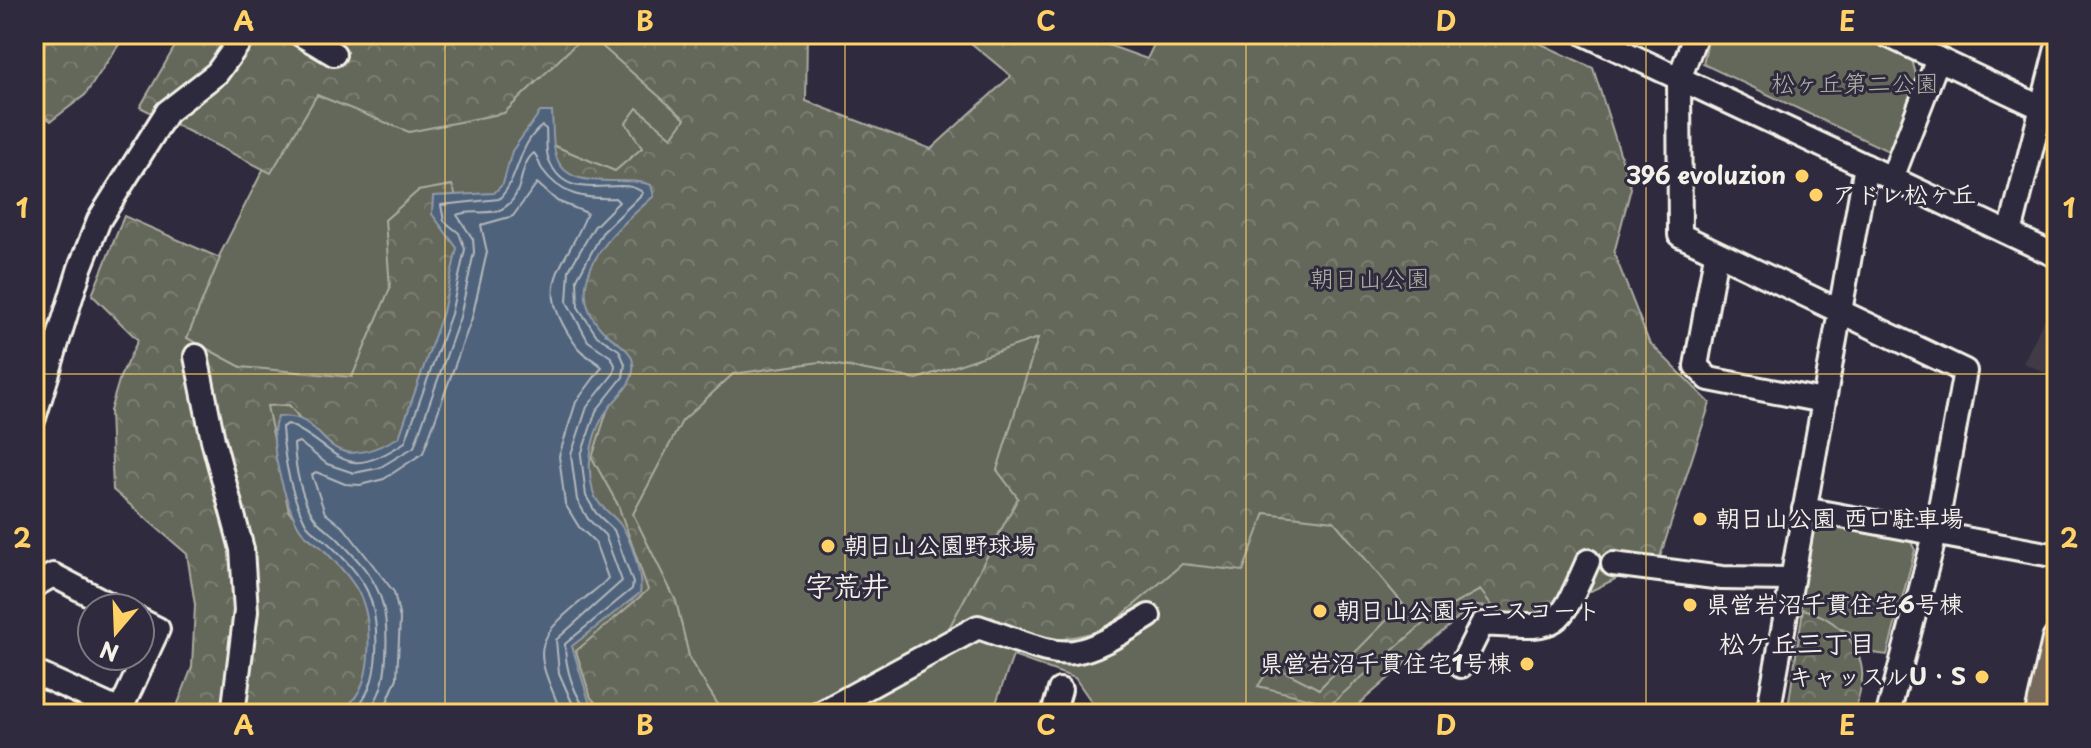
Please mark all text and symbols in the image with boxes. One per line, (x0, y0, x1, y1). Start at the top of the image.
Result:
text: A (234, 1, 254, 40)
text: B (636, 1, 654, 40)
text: C (1036, 1, 1056, 40)
text: D (1436, 1, 1456, 40)
text: E (1839, 1, 1855, 40)
park label: 松ヶ丘第二公園 (1771, 64, 1939, 100)
place label: 396 evoluzion (1626, 156, 1786, 192)
marker: 396 evoluzion (1793, 167, 1811, 185)
place label: アドレ松ヶ丘 (1832, 175, 1976, 211)
marker: アドレ松ヶ丘 (1807, 186, 1825, 204)
text: 1 (16, 188, 28, 227)
text: 1 (2063, 188, 2075, 227)
park label: 朝日山公園 (1310, 259, 1430, 295)
place label: 朝日山公園 西口駐車場 (1716, 499, 1964, 535)
marker: 朝日山公園 西口駐車場 (1691, 510, 1709, 528)
text: 2 (13, 518, 31, 557)
text: 2 (2060, 518, 2078, 557)
place label: 朝日山公園野球場 (844, 526, 1036, 562)
marker: 朝日山公園野球場 (819, 537, 837, 555)
district label: 字荒井 (805, 563, 889, 606)
place label: 県営岩沼千貫住宅6号棟 (1706, 585, 1964, 621)
place label: 朝日山公園テニスコート (1336, 591, 1600, 627)
north arrow (76, 592, 156, 672)
marker: 県営岩沼千貫住宅6号棟 (1681, 596, 1699, 614)
marker: 朝日山公園テニスコート (1311, 602, 1329, 620)
district label: 松ケ丘三丁目 (1719, 623, 1875, 662)
text: N (95, 634, 123, 671)
place label: 県営岩沼千貫住宅1号棟 (1260, 644, 1512, 680)
marker: 県営岩沼千貫住宅1号棟 (1518, 655, 1536, 673)
place label: キャッスルU・S (1789, 657, 1966, 693)
marker: キャッスルU・S (1973, 668, 1991, 686)
text: A (234, 705, 254, 744)
text: B (636, 705, 654, 744)
text: C (1036, 705, 1056, 744)
text: D (1436, 705, 1456, 744)
text: E (1839, 705, 1855, 744)

